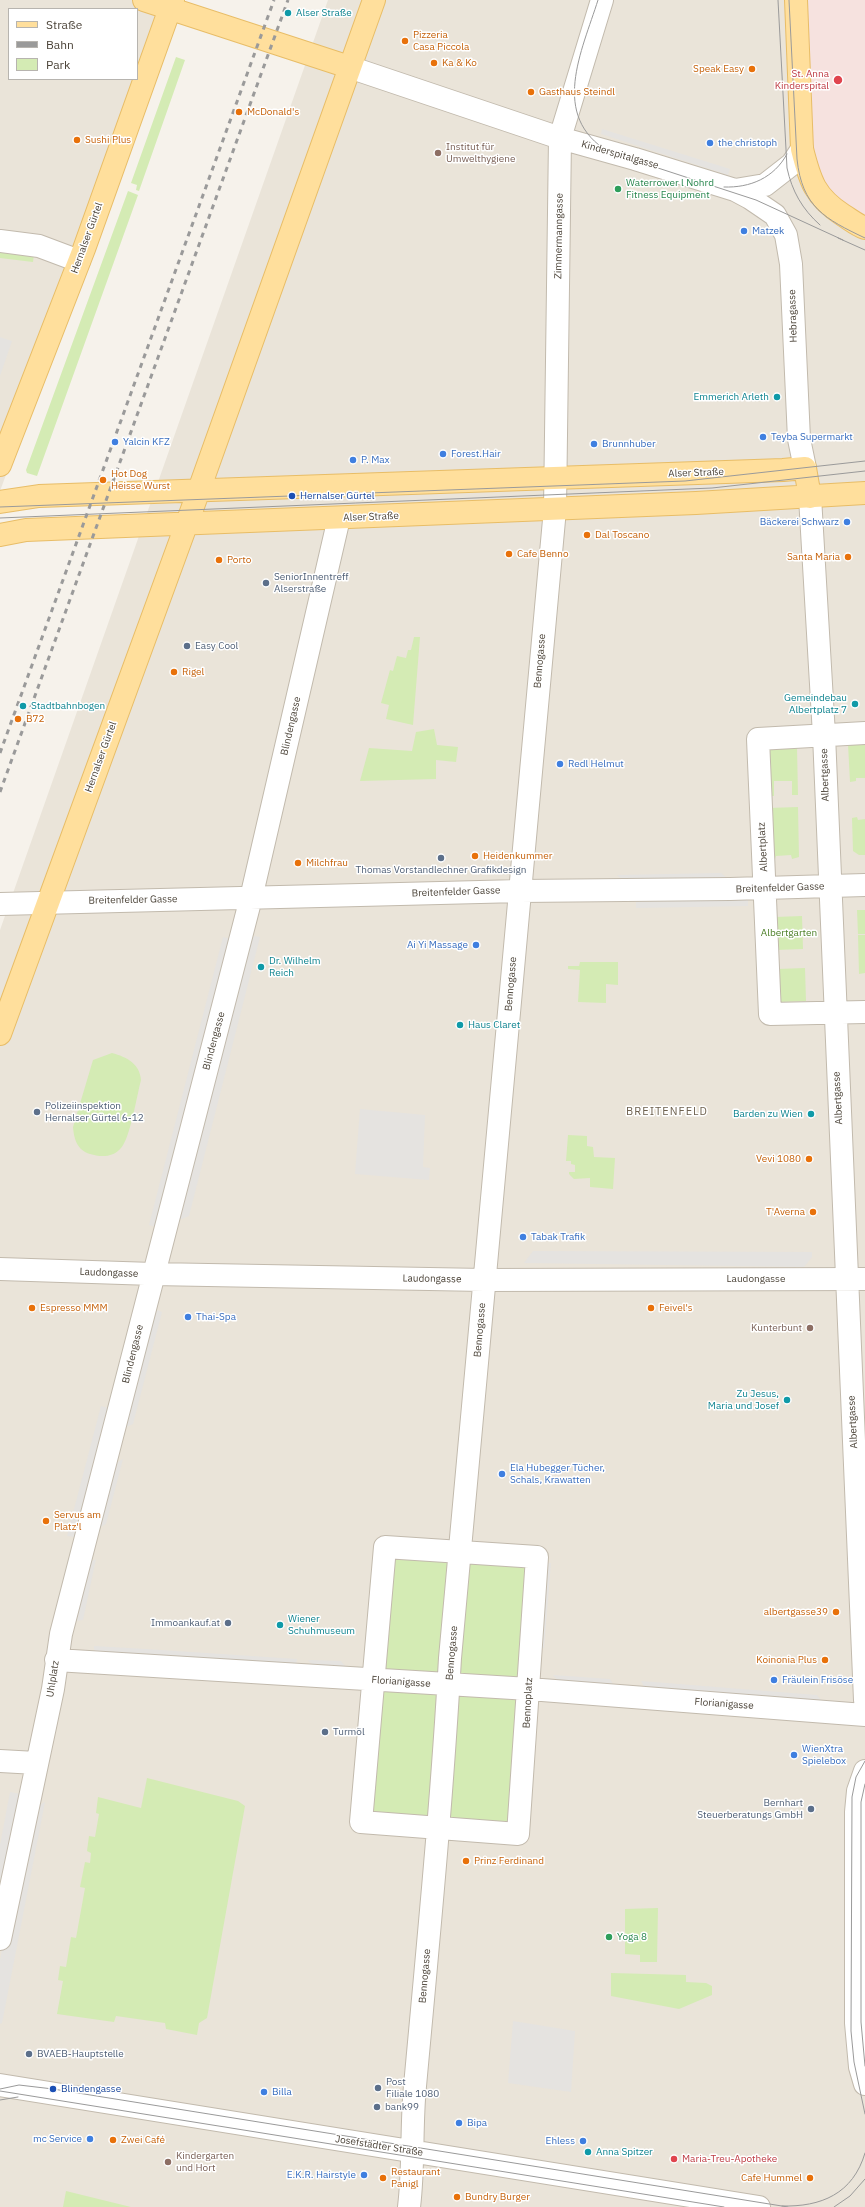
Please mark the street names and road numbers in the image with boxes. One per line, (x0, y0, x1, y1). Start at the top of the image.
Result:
street label: Kinderspitalgasse (580, 138, 660, 172)
street label: Zimmermanngasse (552, 193, 566, 279)
street label: Hernalser Gürtel (69, 201, 105, 275)
street label: Hebragasse (786, 289, 800, 343)
street label: Alser Straße (668, 466, 724, 480)
street label: Alser Straße (343, 510, 399, 524)
street label: Bennogasse (532, 633, 548, 689)
street label: Blindengasse (278, 695, 304, 757)
street label: Hernalser Gürtel (83, 720, 119, 794)
street label: Albertgasse (818, 748, 832, 802)
street label: Albertplatz (756, 822, 770, 872)
street label: Breitenfelder Gasse (735, 880, 825, 896)
street label: Breitenfelder Gasse (411, 884, 501, 900)
street label: Breitenfelder Gasse (88, 893, 178, 907)
street label: Bennogasse (503, 956, 519, 1012)
street label: Blindengasse (200, 1010, 228, 1072)
street label: Albertgasse (831, 1071, 845, 1125)
street label: Laudongasse (79, 1266, 139, 1280)
street label: Laudongasse (402, 1272, 462, 1286)
street label: Laudongasse (727, 1273, 785, 1285)
street label: Bennogasse (472, 1302, 488, 1358)
street label: Blindengasse (120, 1323, 146, 1385)
street label: Albertgasse (846, 1395, 860, 1449)
street label: Bennogasse (444, 1625, 460, 1681)
street label: Uhlplatz (44, 1660, 62, 1698)
street label: Florianigasse (371, 1674, 431, 1690)
street label: Bennoplatz (521, 1677, 535, 1729)
street label: Florianigasse (694, 1696, 754, 1712)
street label: Bennogasse (417, 1948, 433, 2004)
street label: Josefstädter Straße (334, 2133, 424, 2159)

